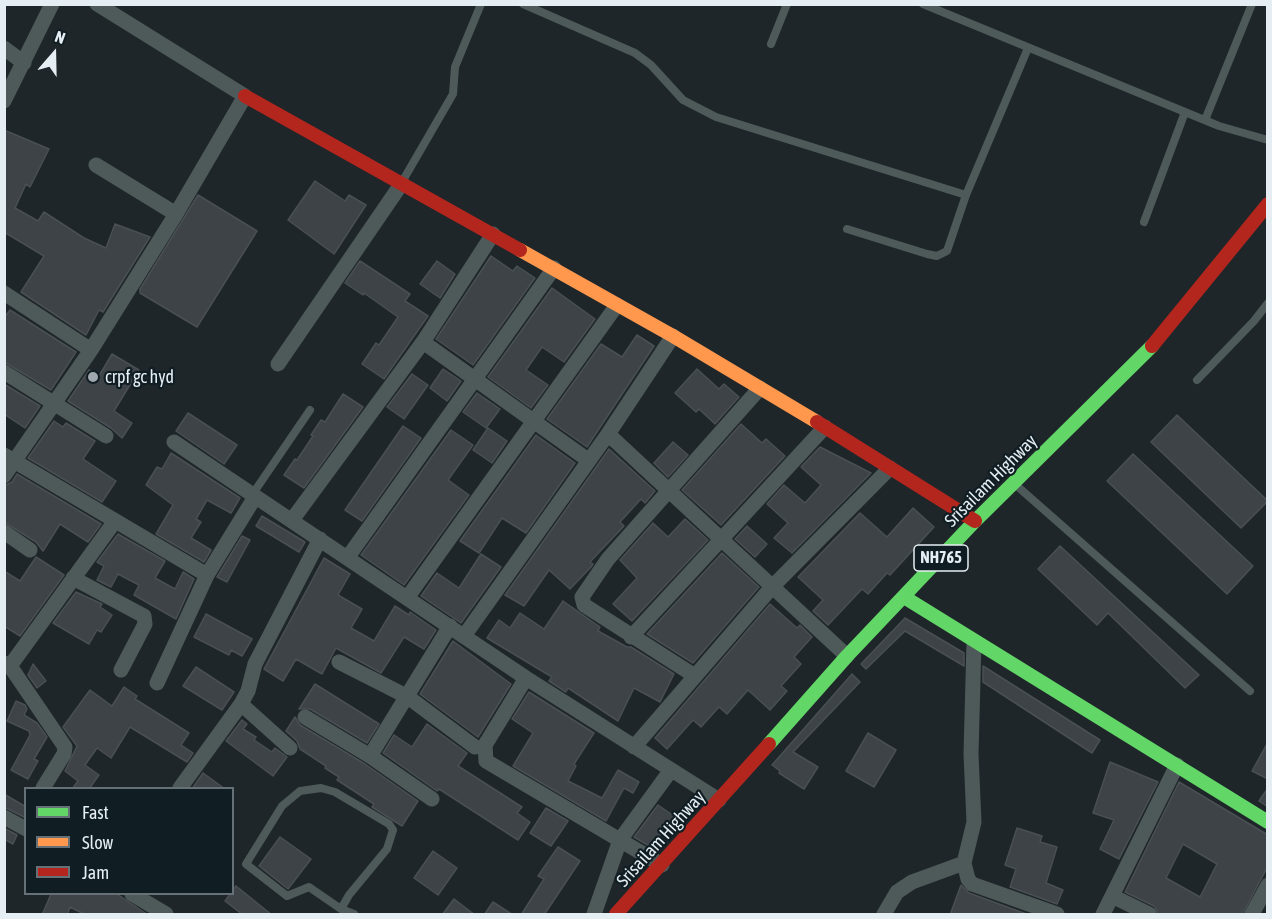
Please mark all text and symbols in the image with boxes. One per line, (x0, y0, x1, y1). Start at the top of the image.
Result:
north arrow (24, 24, 84, 84)
text: N (53, 27, 68, 47)
place label: crpf gc hyd (105, 366, 174, 388)
marker: crpf gc hyd (86, 370, 100, 384)
street label: Srisailam Highway (940, 430, 1042, 532)
road number: NH765 (914, 545, 968, 571)
street label: Srisailam Highway (612, 786, 710, 892)
legend (24, 787, 234, 895)
text: Fast (82, 802, 109, 823)
text: Slow (82, 832, 113, 853)
text: Jam (82, 862, 109, 883)

